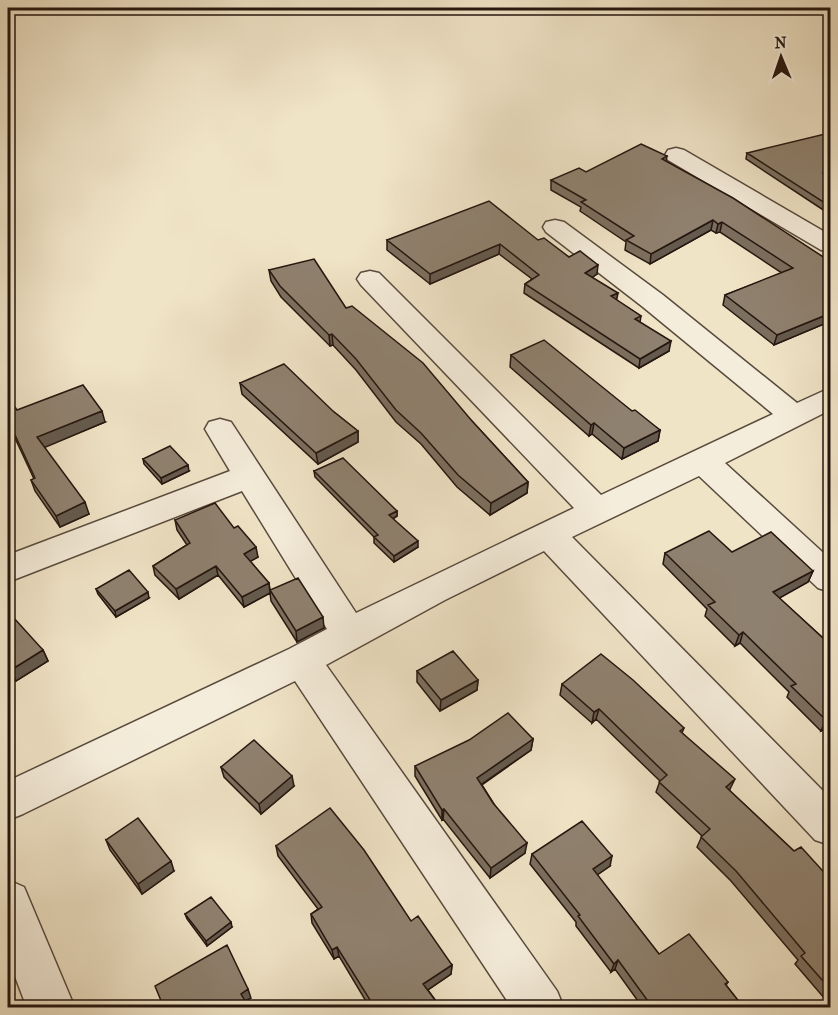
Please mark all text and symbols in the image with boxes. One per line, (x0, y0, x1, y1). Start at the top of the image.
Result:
north arrow (751, 27, 811, 87)
text: N (774, 33, 788, 52)

